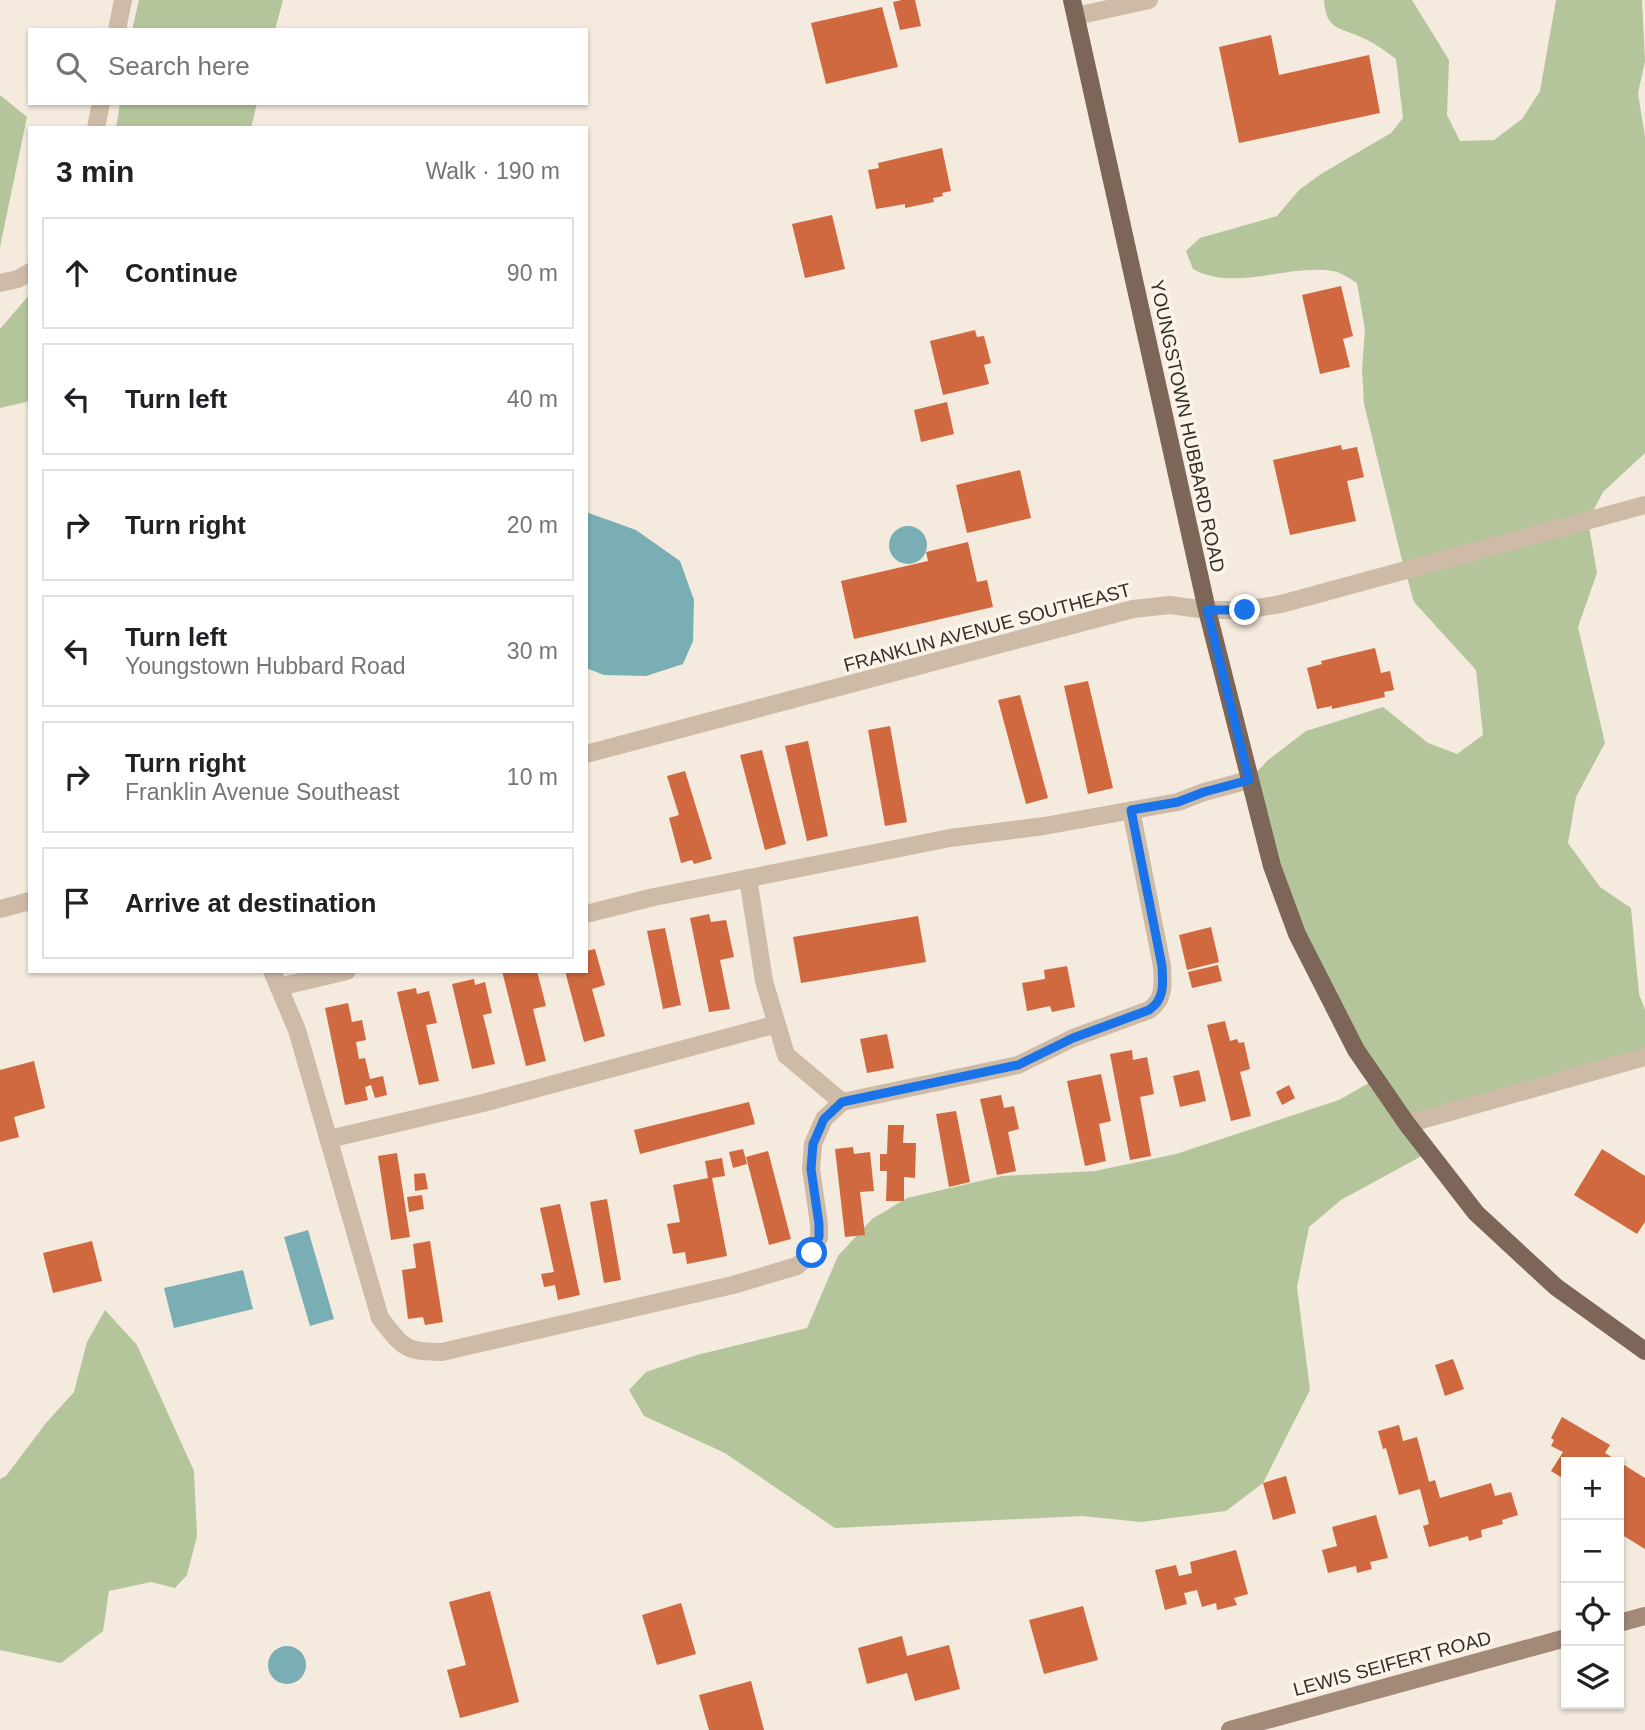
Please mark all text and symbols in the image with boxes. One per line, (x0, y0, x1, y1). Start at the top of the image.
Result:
search box (28, 28, 588, 105)
icon: search (52, 48, 90, 86)
text: Search here (108, 51, 250, 81)
text: 3 min (56, 155, 134, 188)
text: Walk · 190 m (425, 158, 560, 184)
icon: ahead (58, 254, 96, 292)
text: Continue (125, 258, 238, 288)
text: 90 m (507, 260, 558, 286)
street label: YOUNGSTOWN HUBBARD ROAD (1146, 278, 1229, 574)
icon: left (58, 380, 96, 418)
text: Turn left (125, 384, 227, 414)
text: 40 m (507, 386, 558, 412)
icon: right (58, 506, 96, 544)
text: Turn right (125, 510, 246, 540)
text: 20 m (507, 512, 558, 538)
street label: FRANKLIN AVENUE SOUTHEAST (841, 579, 1133, 676)
route end (1229, 594, 1260, 625)
text: Turn left (125, 622, 227, 652)
icon: left (58, 632, 96, 670)
text: 30 m (507, 638, 558, 664)
text: Youngstown Hubbard Road (125, 653, 405, 679)
text: Turn right (125, 748, 246, 778)
icon: right (58, 758, 96, 796)
text: 10 m (507, 764, 558, 790)
text: Franklin Avenue Southeast (125, 779, 399, 805)
icon: arrive (58, 884, 96, 922)
text: Arrive at destination (125, 888, 376, 918)
route start (796, 1237, 827, 1268)
map controls (1561, 1457, 1624, 1709)
button: + (1561, 1457, 1624, 1520)
button: − (1561, 1520, 1624, 1583)
button: locate (1561, 1583, 1624, 1646)
street label: LEWIS SEIFERT ROAD (1291, 1627, 1493, 1700)
button: layers (1561, 1646, 1624, 1709)

